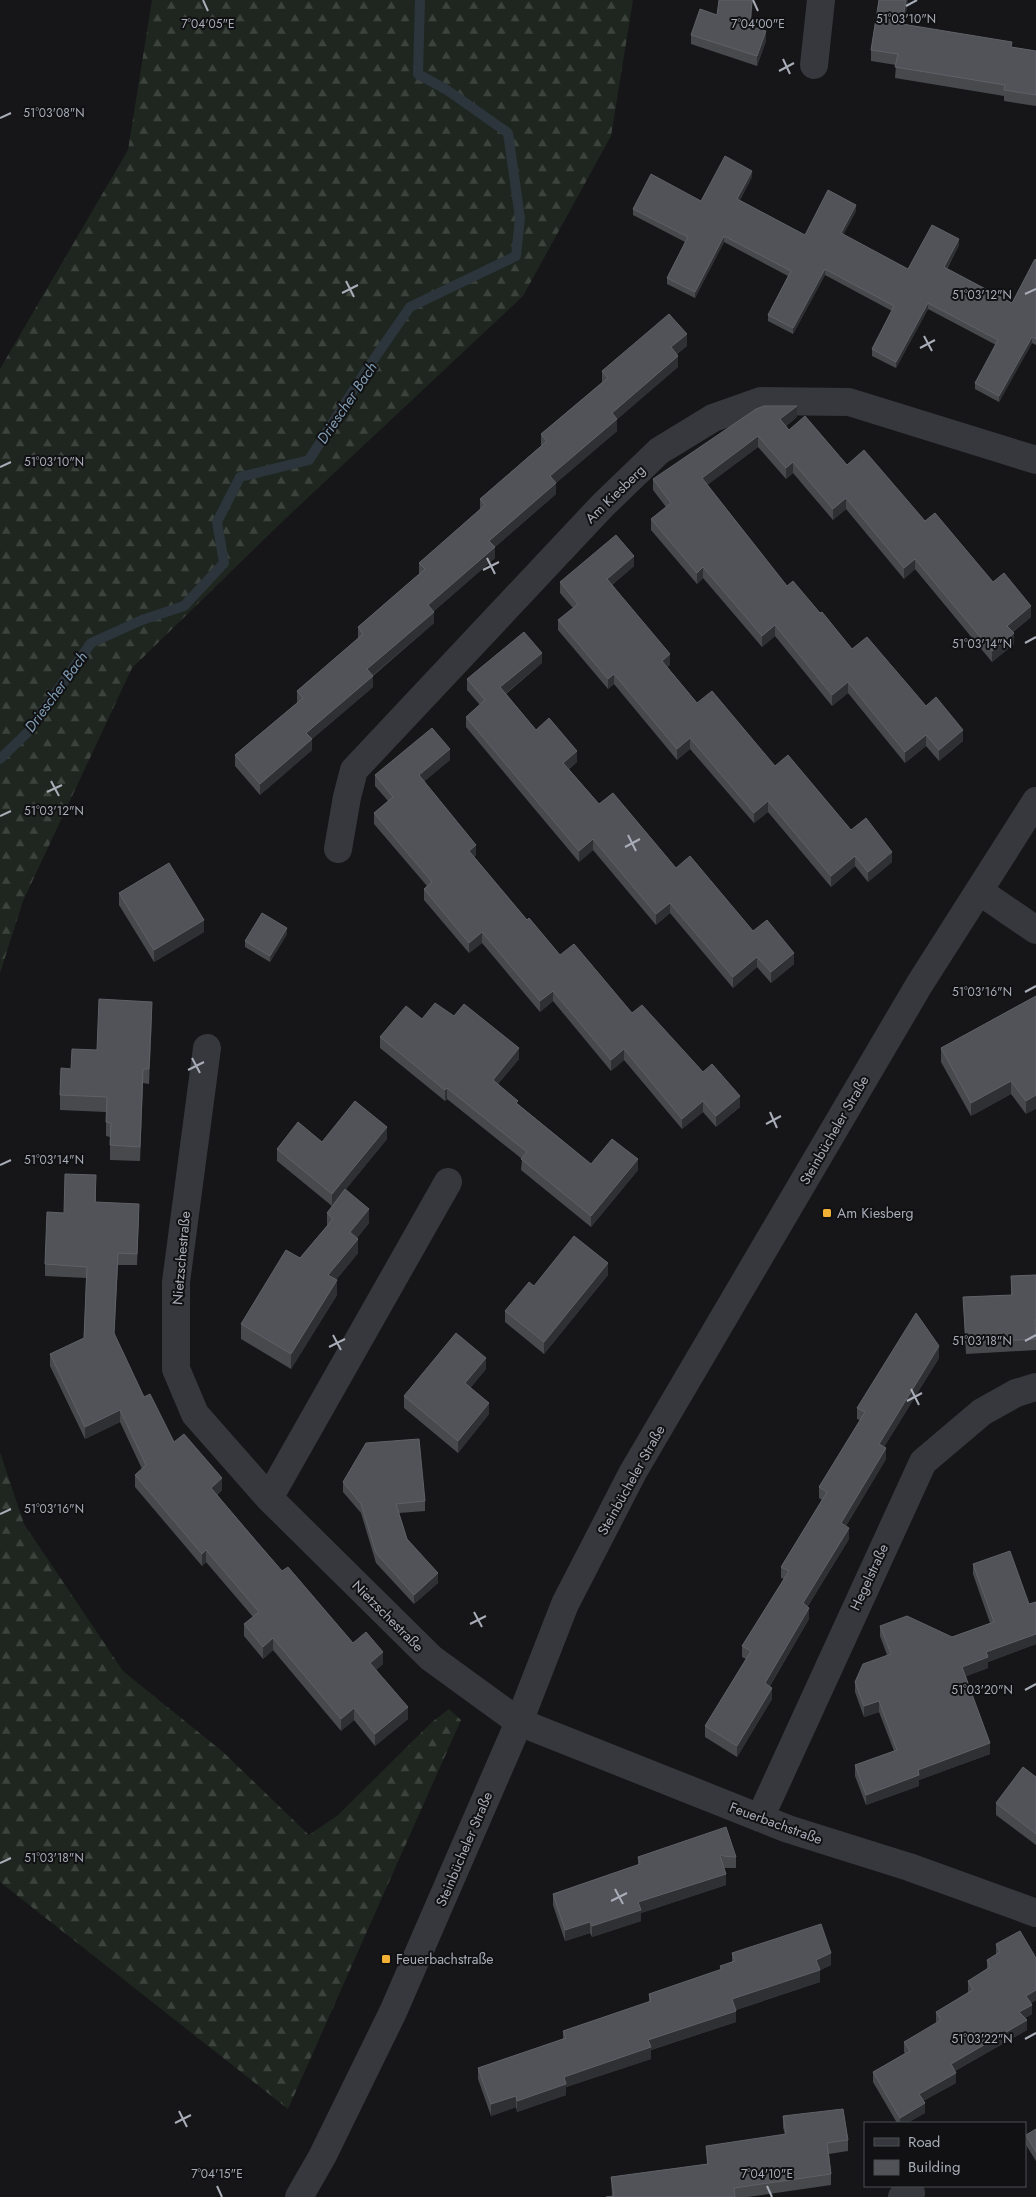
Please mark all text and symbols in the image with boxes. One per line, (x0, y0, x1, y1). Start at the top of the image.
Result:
text: 51°03'10"N (876, 10, 936, 28)
text: 7°04'05"E (181, 15, 235, 33)
text: 7°04'00"E (731, 15, 785, 33)
text: 51°03'08"N (23, 104, 85, 122)
text: 51°03'12"N (952, 286, 1012, 304)
water label: Driescher Bach (311, 358, 383, 448)
text: 51°03'10"N (24, 453, 84, 471)
street label: Am Kiesberg (581, 460, 649, 528)
text: 51°03'14"N (952, 635, 1012, 653)
water label: Driescher Bach (19, 647, 93, 737)
text: 51°03'12"N (24, 802, 84, 820)
text: 51°03'16"N (952, 983, 1012, 1001)
street label: Steinbücheler Straße (795, 1072, 873, 1188)
text: 51°03'14"N (24, 1151, 84, 1169)
place label: Am Kiesberg (837, 1203, 914, 1223)
marker: Am Kiesberg (821, 1207, 833, 1219)
street label: Nietzschestraße (167, 1210, 195, 1306)
text: 51°03'18"N (952, 1332, 1012, 1350)
street label: Steinbücheler Straße (592, 1421, 670, 1539)
text: 51°03'16"N (24, 1500, 84, 1518)
street label: Hegelstraße (845, 1540, 893, 1614)
street label: Nietzschestraße (348, 1576, 428, 1656)
text: 51°03'20"N (951, 1681, 1013, 1699)
street label: Steinbücheler Straße (431, 1789, 497, 1909)
street label: Feuerbachstraße (727, 1797, 825, 1849)
text: 51°03'18"N (24, 1849, 84, 1867)
place label: Feuerbachstraße (396, 1949, 494, 1969)
marker: Feuerbachstraße (380, 1953, 392, 1965)
text: 51°03'22"N (951, 2030, 1013, 2048)
legend (864, 2122, 1026, 2187)
text: Road (908, 2131, 940, 2153)
text: Building (908, 2156, 960, 2178)
text: 7°04'15"E (191, 2165, 243, 2183)
text: 7°04'10"E (741, 2165, 793, 2183)

